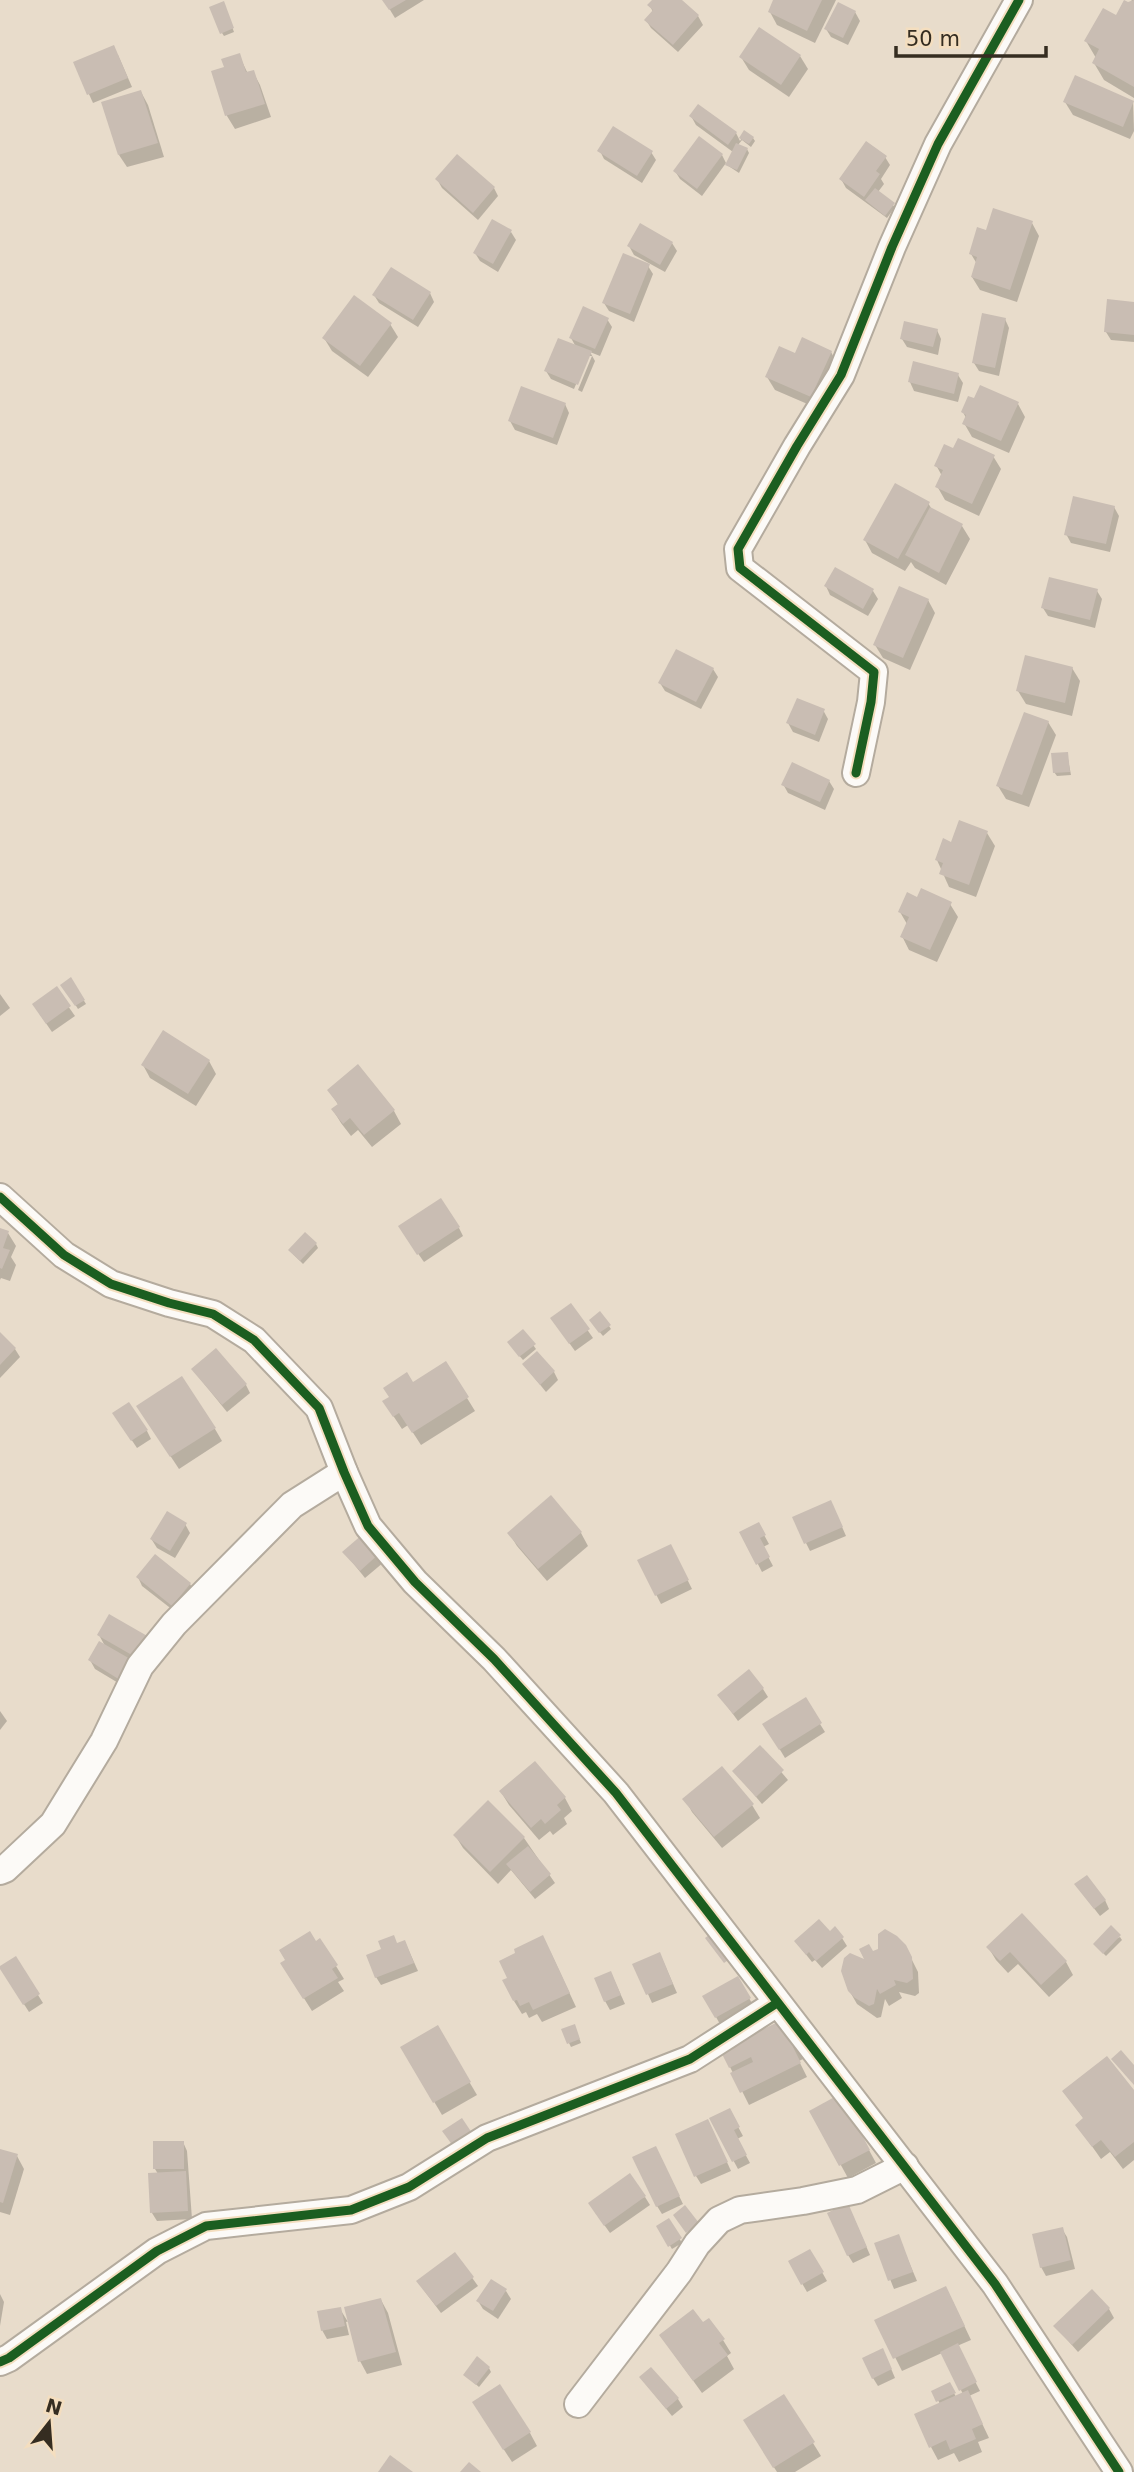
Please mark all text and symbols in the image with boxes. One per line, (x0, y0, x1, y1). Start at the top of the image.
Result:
scale bar (896, 14, 1046, 58)
text: 50 m (906, 27, 960, 51)
north arrow (14, 2388, 84, 2458)
text: N (43, 2394, 65, 2420)

